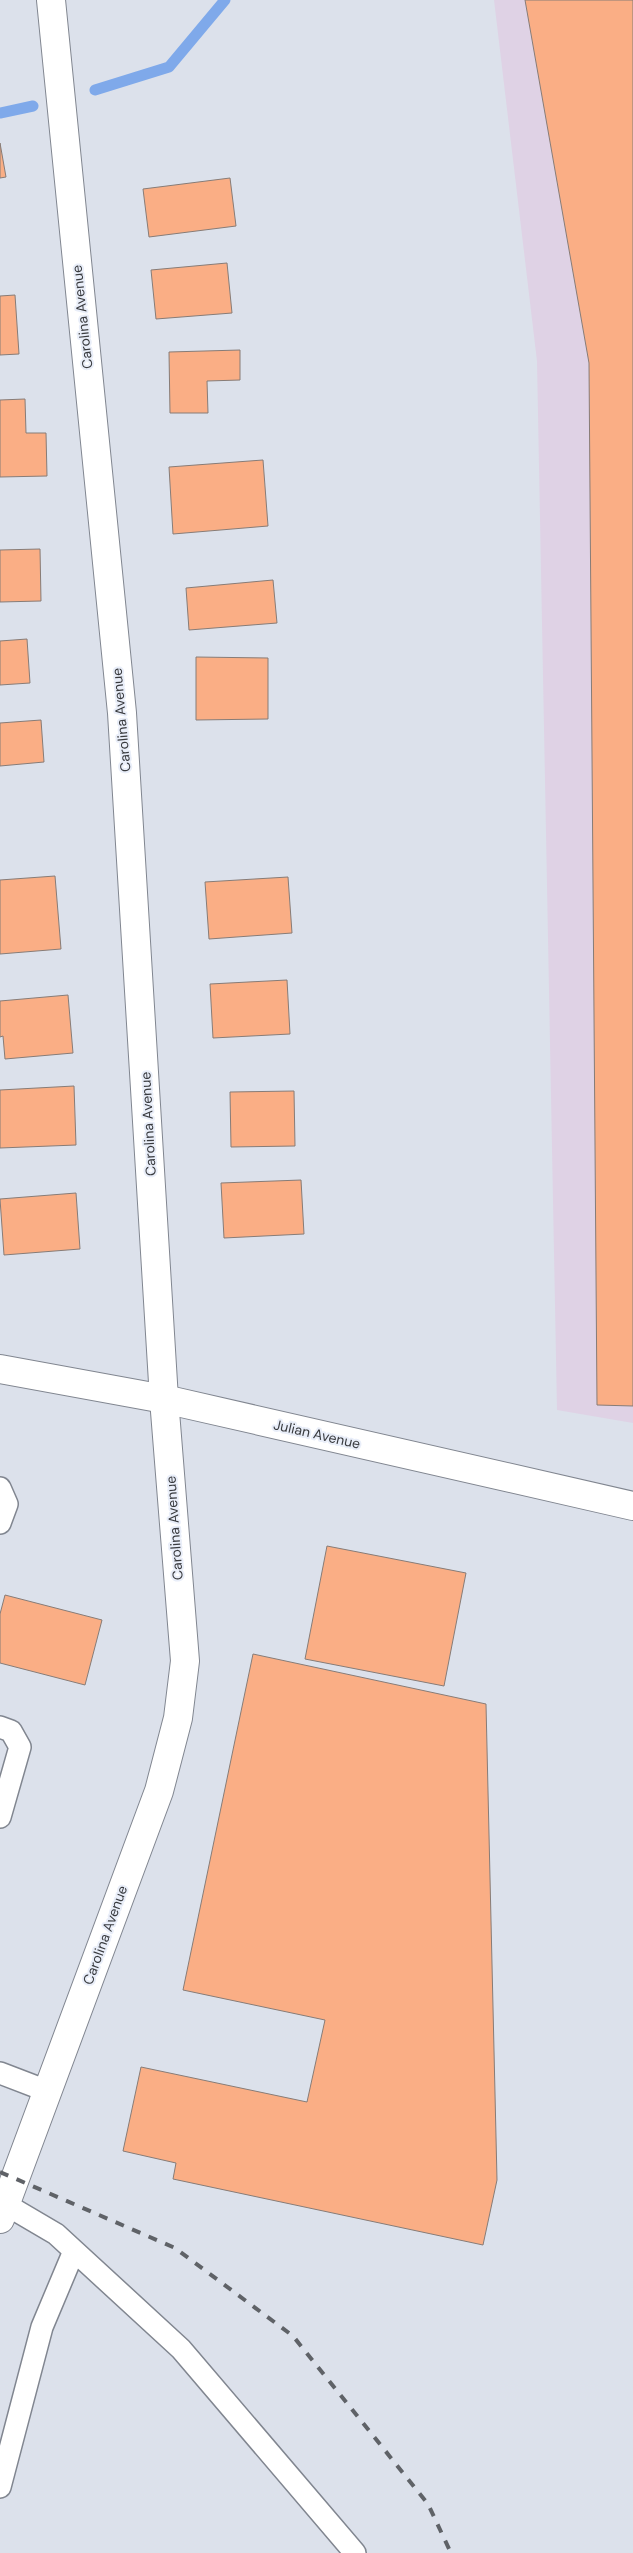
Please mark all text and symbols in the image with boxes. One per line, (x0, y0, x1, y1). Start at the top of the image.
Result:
street label: Carolina Avenue (68, 264, 96, 370)
street label: Carolina Avenue (107, 667, 135, 773)
street label: Carolina Avenue (136, 1071, 160, 1177)
street label: Julian Avenue (272, 1415, 362, 1453)
street label: Carolina Avenue (161, 1475, 187, 1581)
street label: Carolina Avenue (79, 1883, 131, 1987)

